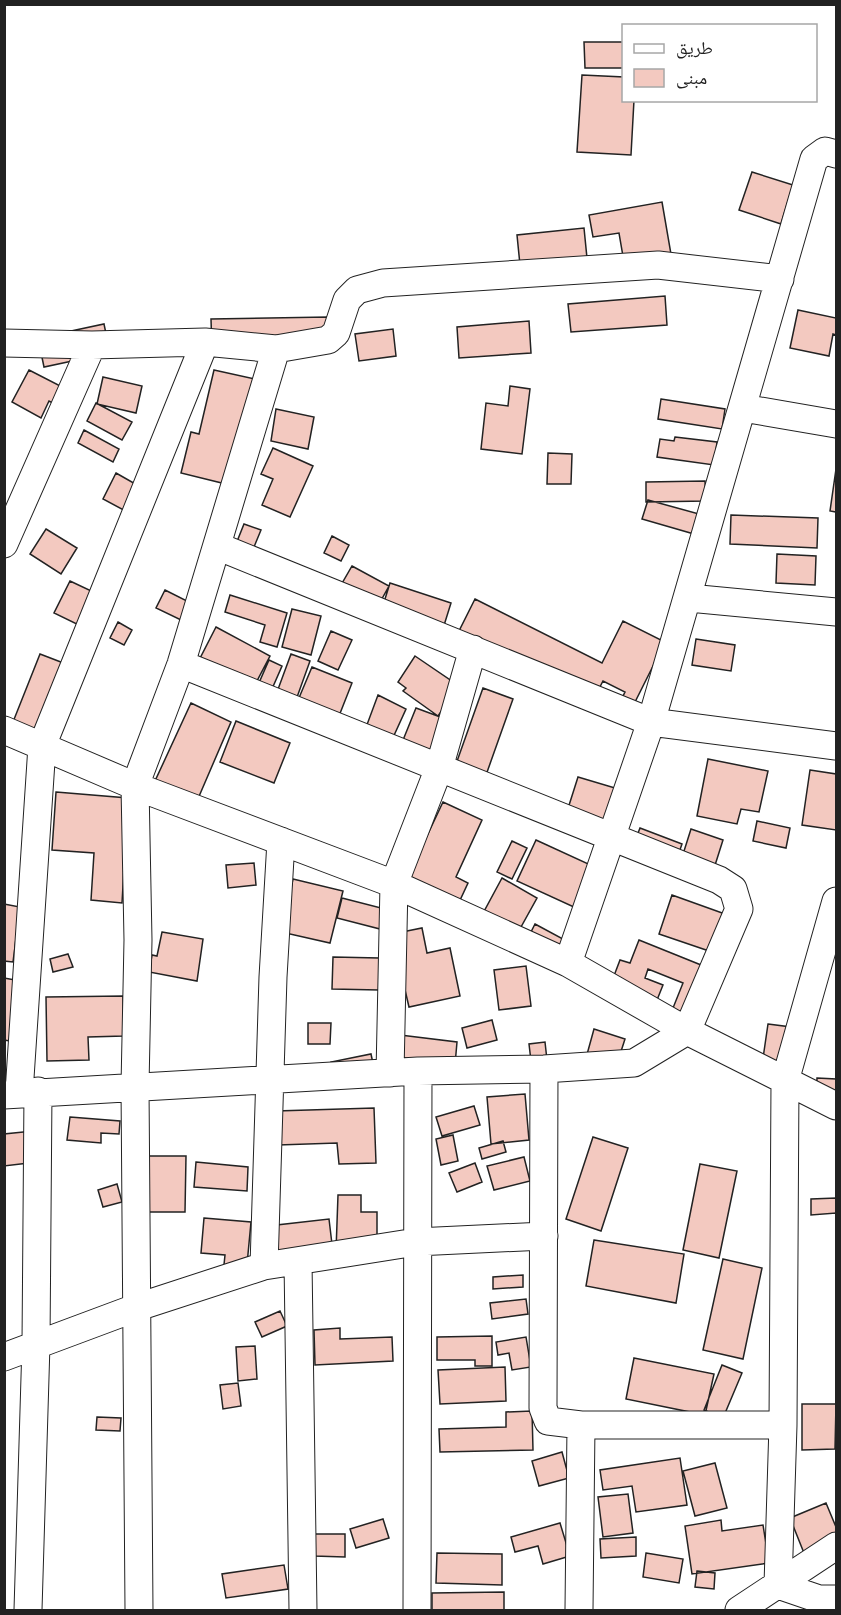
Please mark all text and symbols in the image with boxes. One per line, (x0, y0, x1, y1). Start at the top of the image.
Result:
legend (622, 24, 817, 102)
text: طريق (676, 37, 713, 59)
text: مبنى (676, 67, 707, 89)

